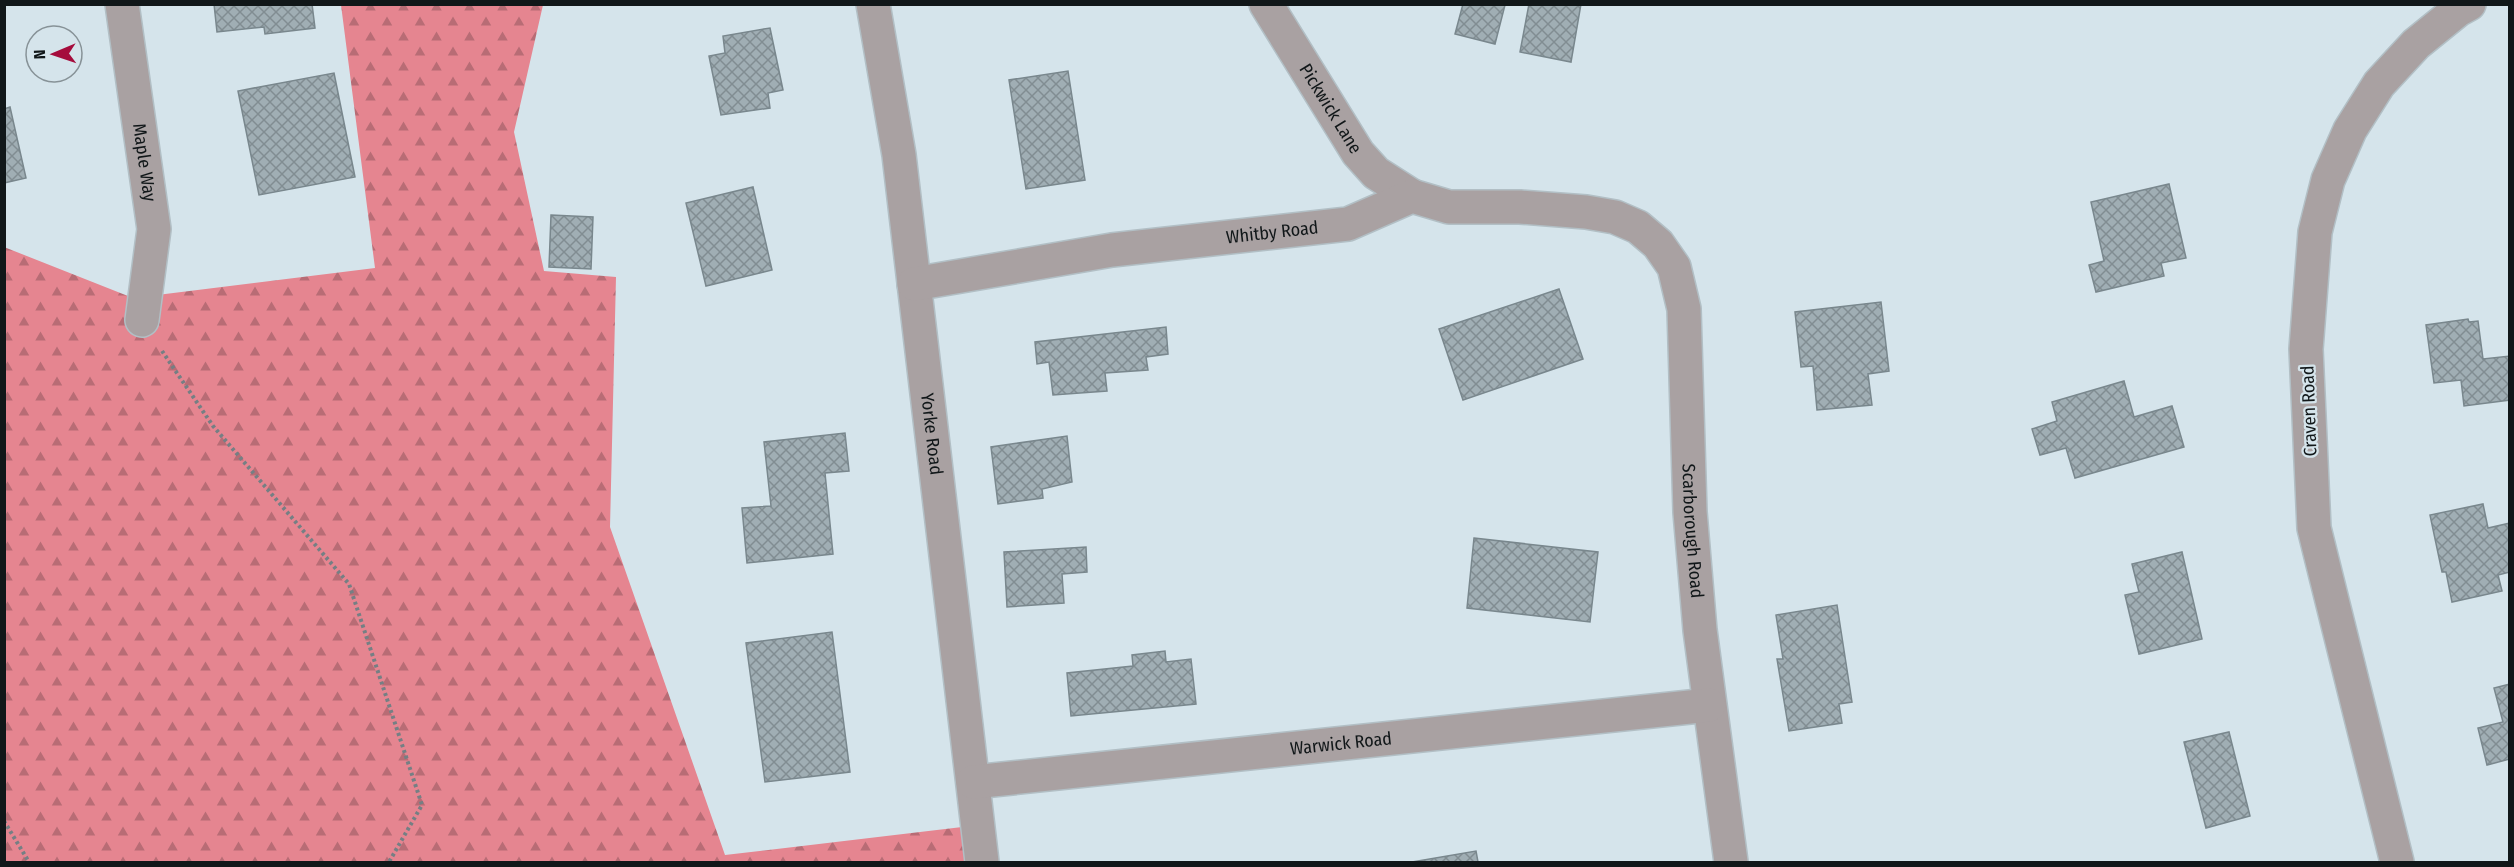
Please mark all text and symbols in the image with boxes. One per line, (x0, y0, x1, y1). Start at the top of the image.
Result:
north arrow (24, 24, 84, 84)
text: N (30, 49, 49, 60)
street label: Pickwick Lane (1295, 60, 1367, 158)
street label: Maple Way (128, 122, 161, 203)
street label: Whitby Road (1225, 216, 1319, 248)
street label: Craven Road (2296, 365, 2322, 457)
street label: Yorke Road (916, 392, 947, 476)
street label: Scarborough Road (1678, 463, 1708, 599)
street label: Warwick Road (1289, 727, 1393, 760)

